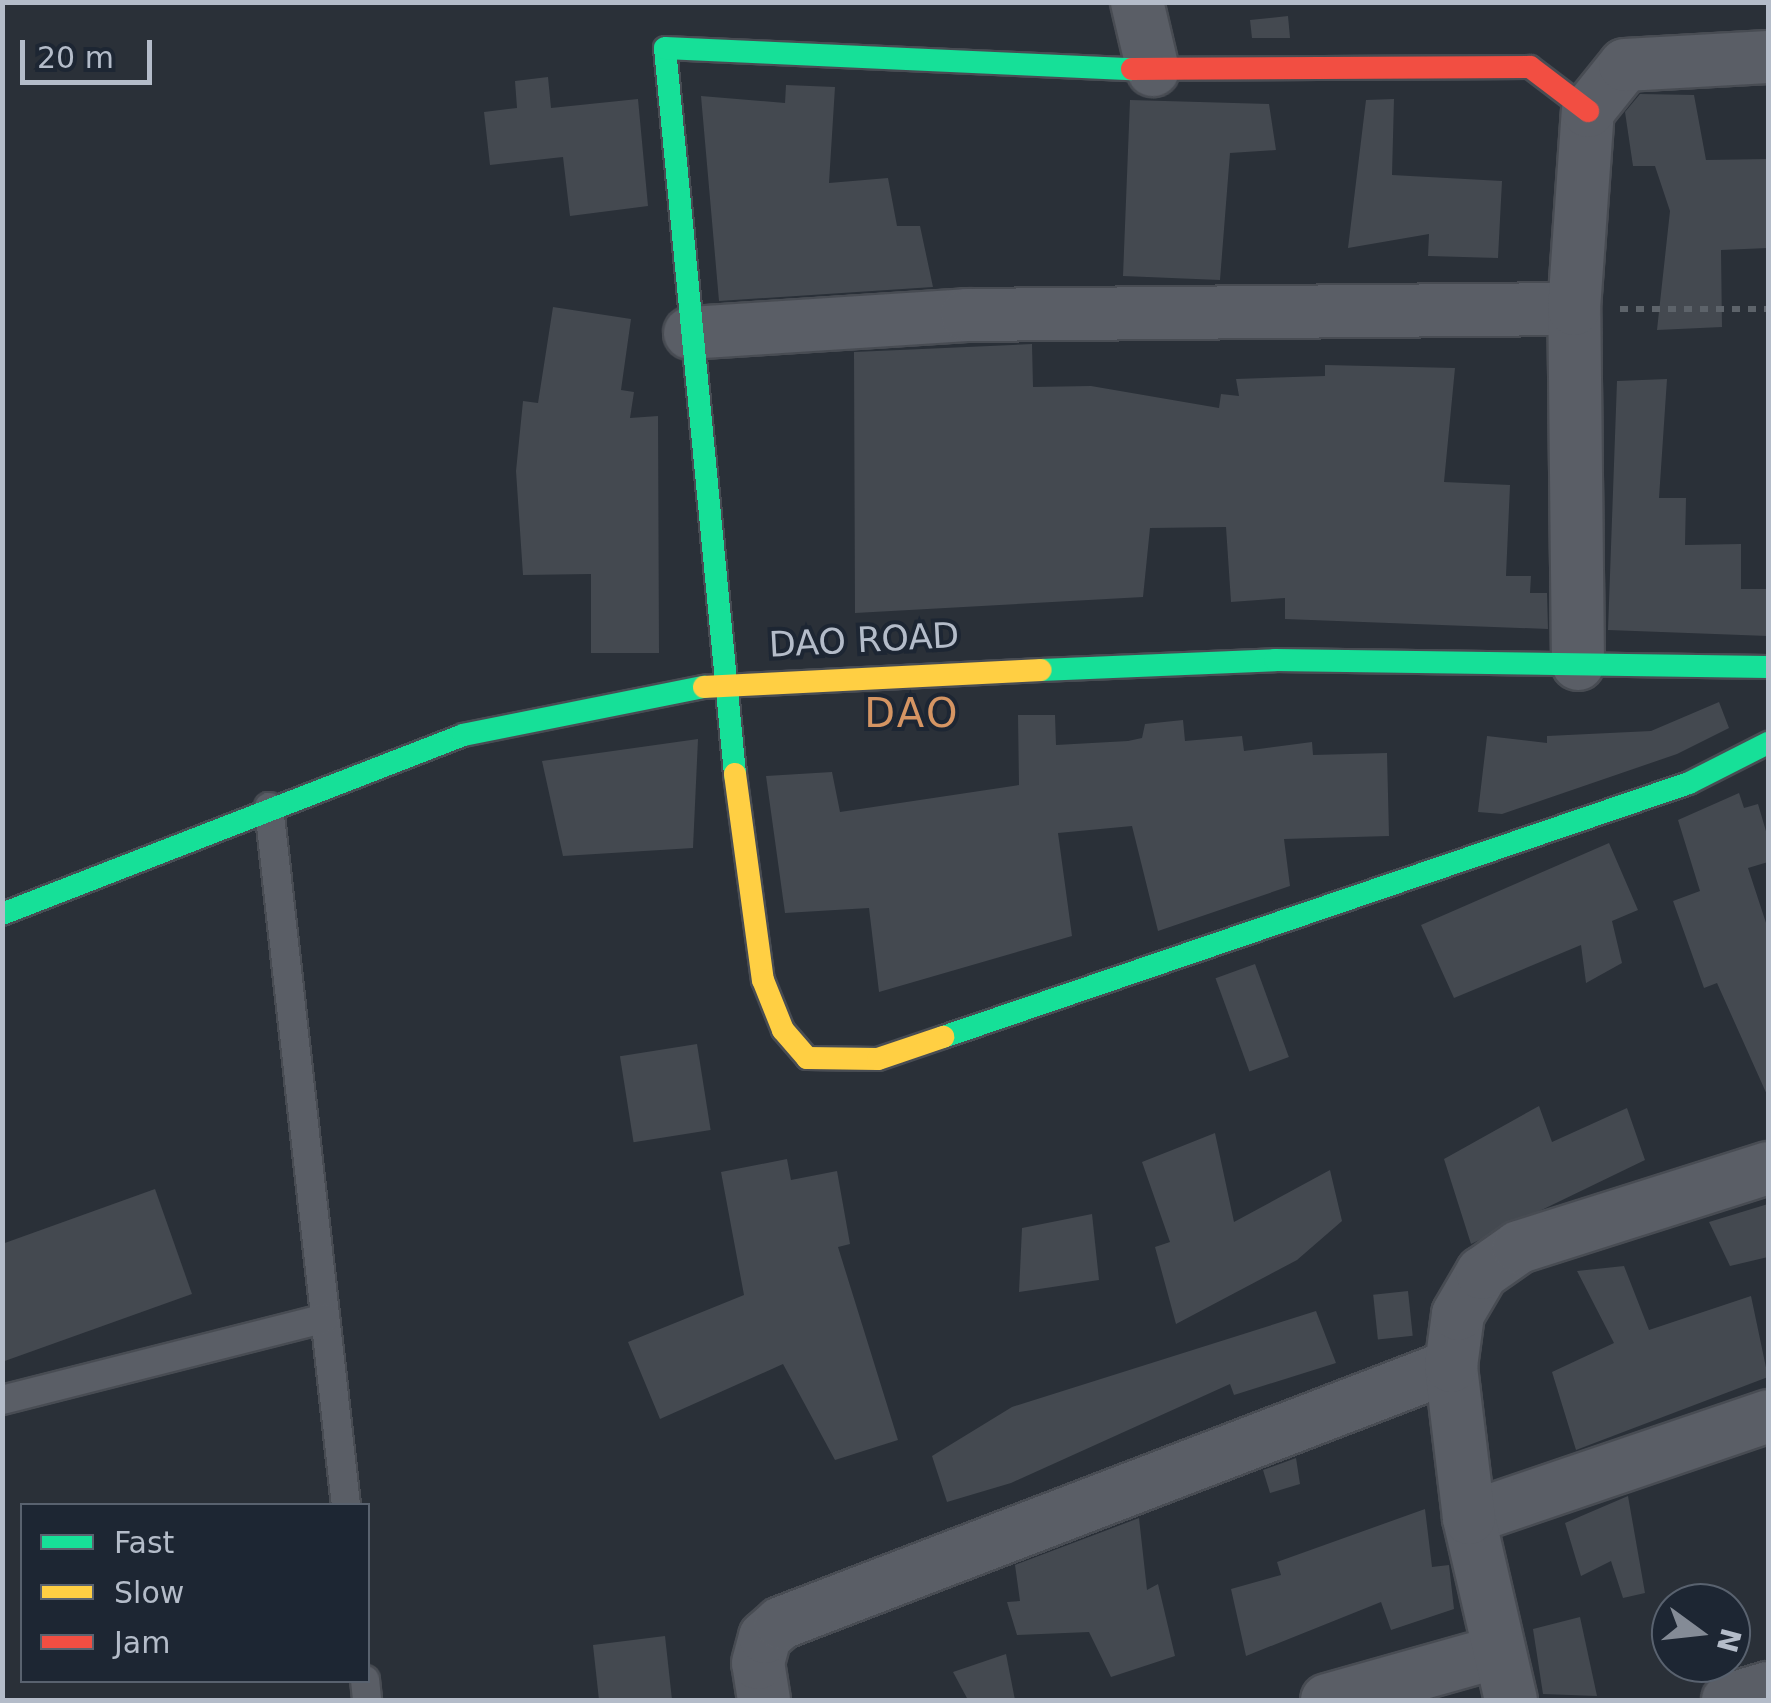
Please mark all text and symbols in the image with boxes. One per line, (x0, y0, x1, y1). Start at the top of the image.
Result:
scale bar (25, 20, 158, 82)
text: 20 m (37, 40, 114, 75)
street label: DAO ROAD (768, 614, 960, 666)
district label: DAO (864, 689, 960, 737)
legend (20, 1503, 370, 1683)
text: Fast (114, 1525, 174, 1560)
text: Slow (114, 1575, 184, 1610)
north arrow (1651, 1583, 1751, 1683)
text: Jam (114, 1625, 170, 1660)
text: N (1710, 1625, 1747, 1656)

